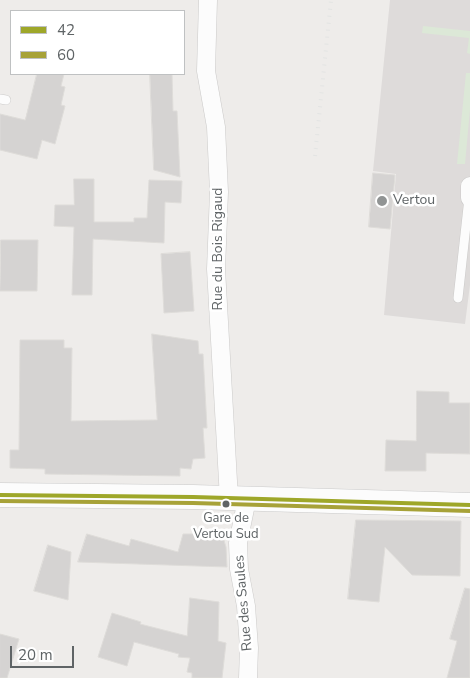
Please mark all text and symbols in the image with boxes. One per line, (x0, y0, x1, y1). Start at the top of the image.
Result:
legend (10, 10, 185, 75)
text: 42 (57, 20, 75, 40)
text: 60 (57, 45, 75, 65)
street label: Rue du Bois Rigaud (211, 188, 227, 310)
place label: Vertou (393, 193, 435, 209)
marker: Vertou (375, 194, 389, 208)
marker: Gare de Vertou Sud (221, 499, 231, 509)
place label: Gare de Vertou Sud (193, 511, 259, 542)
street label: Rue des Saules (231, 554, 257, 652)
scale bar (12, 636, 76, 668)
text: 20 m (18, 645, 53, 665)

